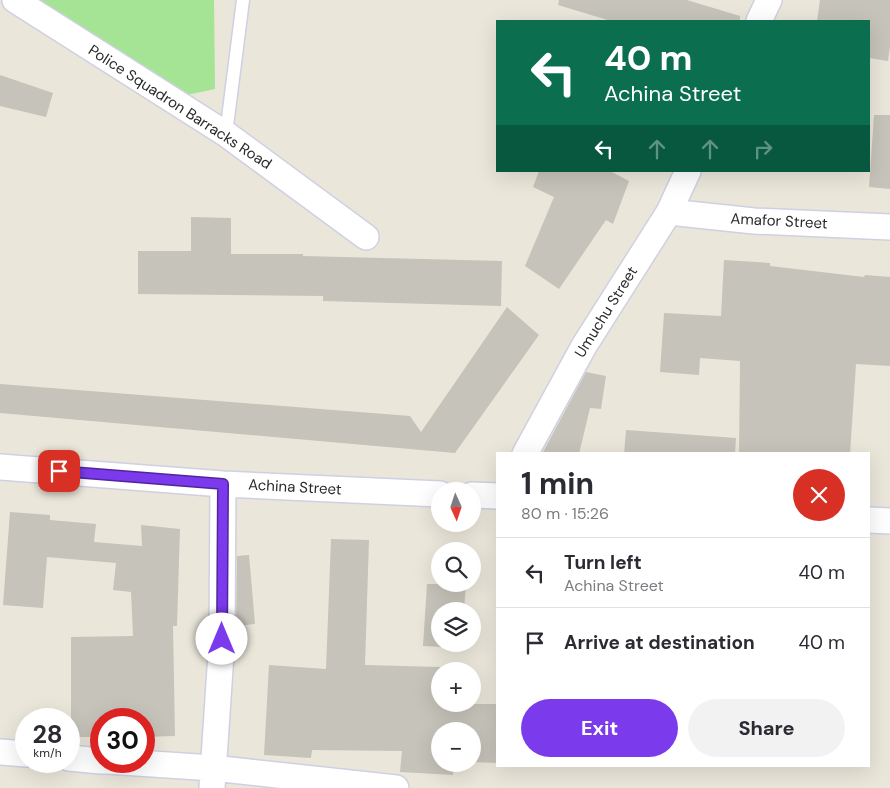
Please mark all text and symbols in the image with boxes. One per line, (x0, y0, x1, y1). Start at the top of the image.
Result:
text: 40 m (604, 35, 693, 81)
street label: Police Squadron Barracks Road (84, 40, 276, 174)
icon: left (521, 40, 586, 105)
text: Achina Street (604, 79, 741, 108)
icon: left (590, 135, 618, 163)
icon: ahead (643, 135, 671, 163)
icon: ahead (696, 135, 724, 163)
icon: right (749, 135, 777, 163)
street label: Amafor Street (730, 208, 828, 234)
street label: Umuchu Street (570, 262, 642, 361)
pin (38, 450, 80, 492)
icon: arrive (45, 457, 73, 485)
text: 1 min (521, 464, 594, 503)
button: close (793, 469, 845, 521)
street label: Achina Street (248, 475, 342, 499)
north arrow (431, 482, 481, 532)
map controls (431, 482, 481, 772)
text: 80 m · 15:26 (521, 503, 609, 524)
button: search (431, 542, 481, 592)
text: Turn left (564, 550, 642, 575)
icon: left (521, 559, 549, 587)
text: 40 m (798, 560, 845, 585)
text: Achina Street (564, 575, 664, 596)
button: layers (431, 602, 481, 652)
position arrow (195, 612, 247, 664)
icon: arrive (521, 629, 549, 657)
text: Arrive at destination (564, 630, 755, 655)
text: 40 m (798, 630, 845, 655)
button: + (431, 662, 481, 712)
button: Exit (521, 699, 678, 757)
button: Share (688, 699, 845, 757)
speed limit sign: 30 (90, 708, 155, 773)
text: 28 (32, 718, 63, 751)
button: − (431, 722, 481, 772)
text: km/h (33, 745, 62, 761)

